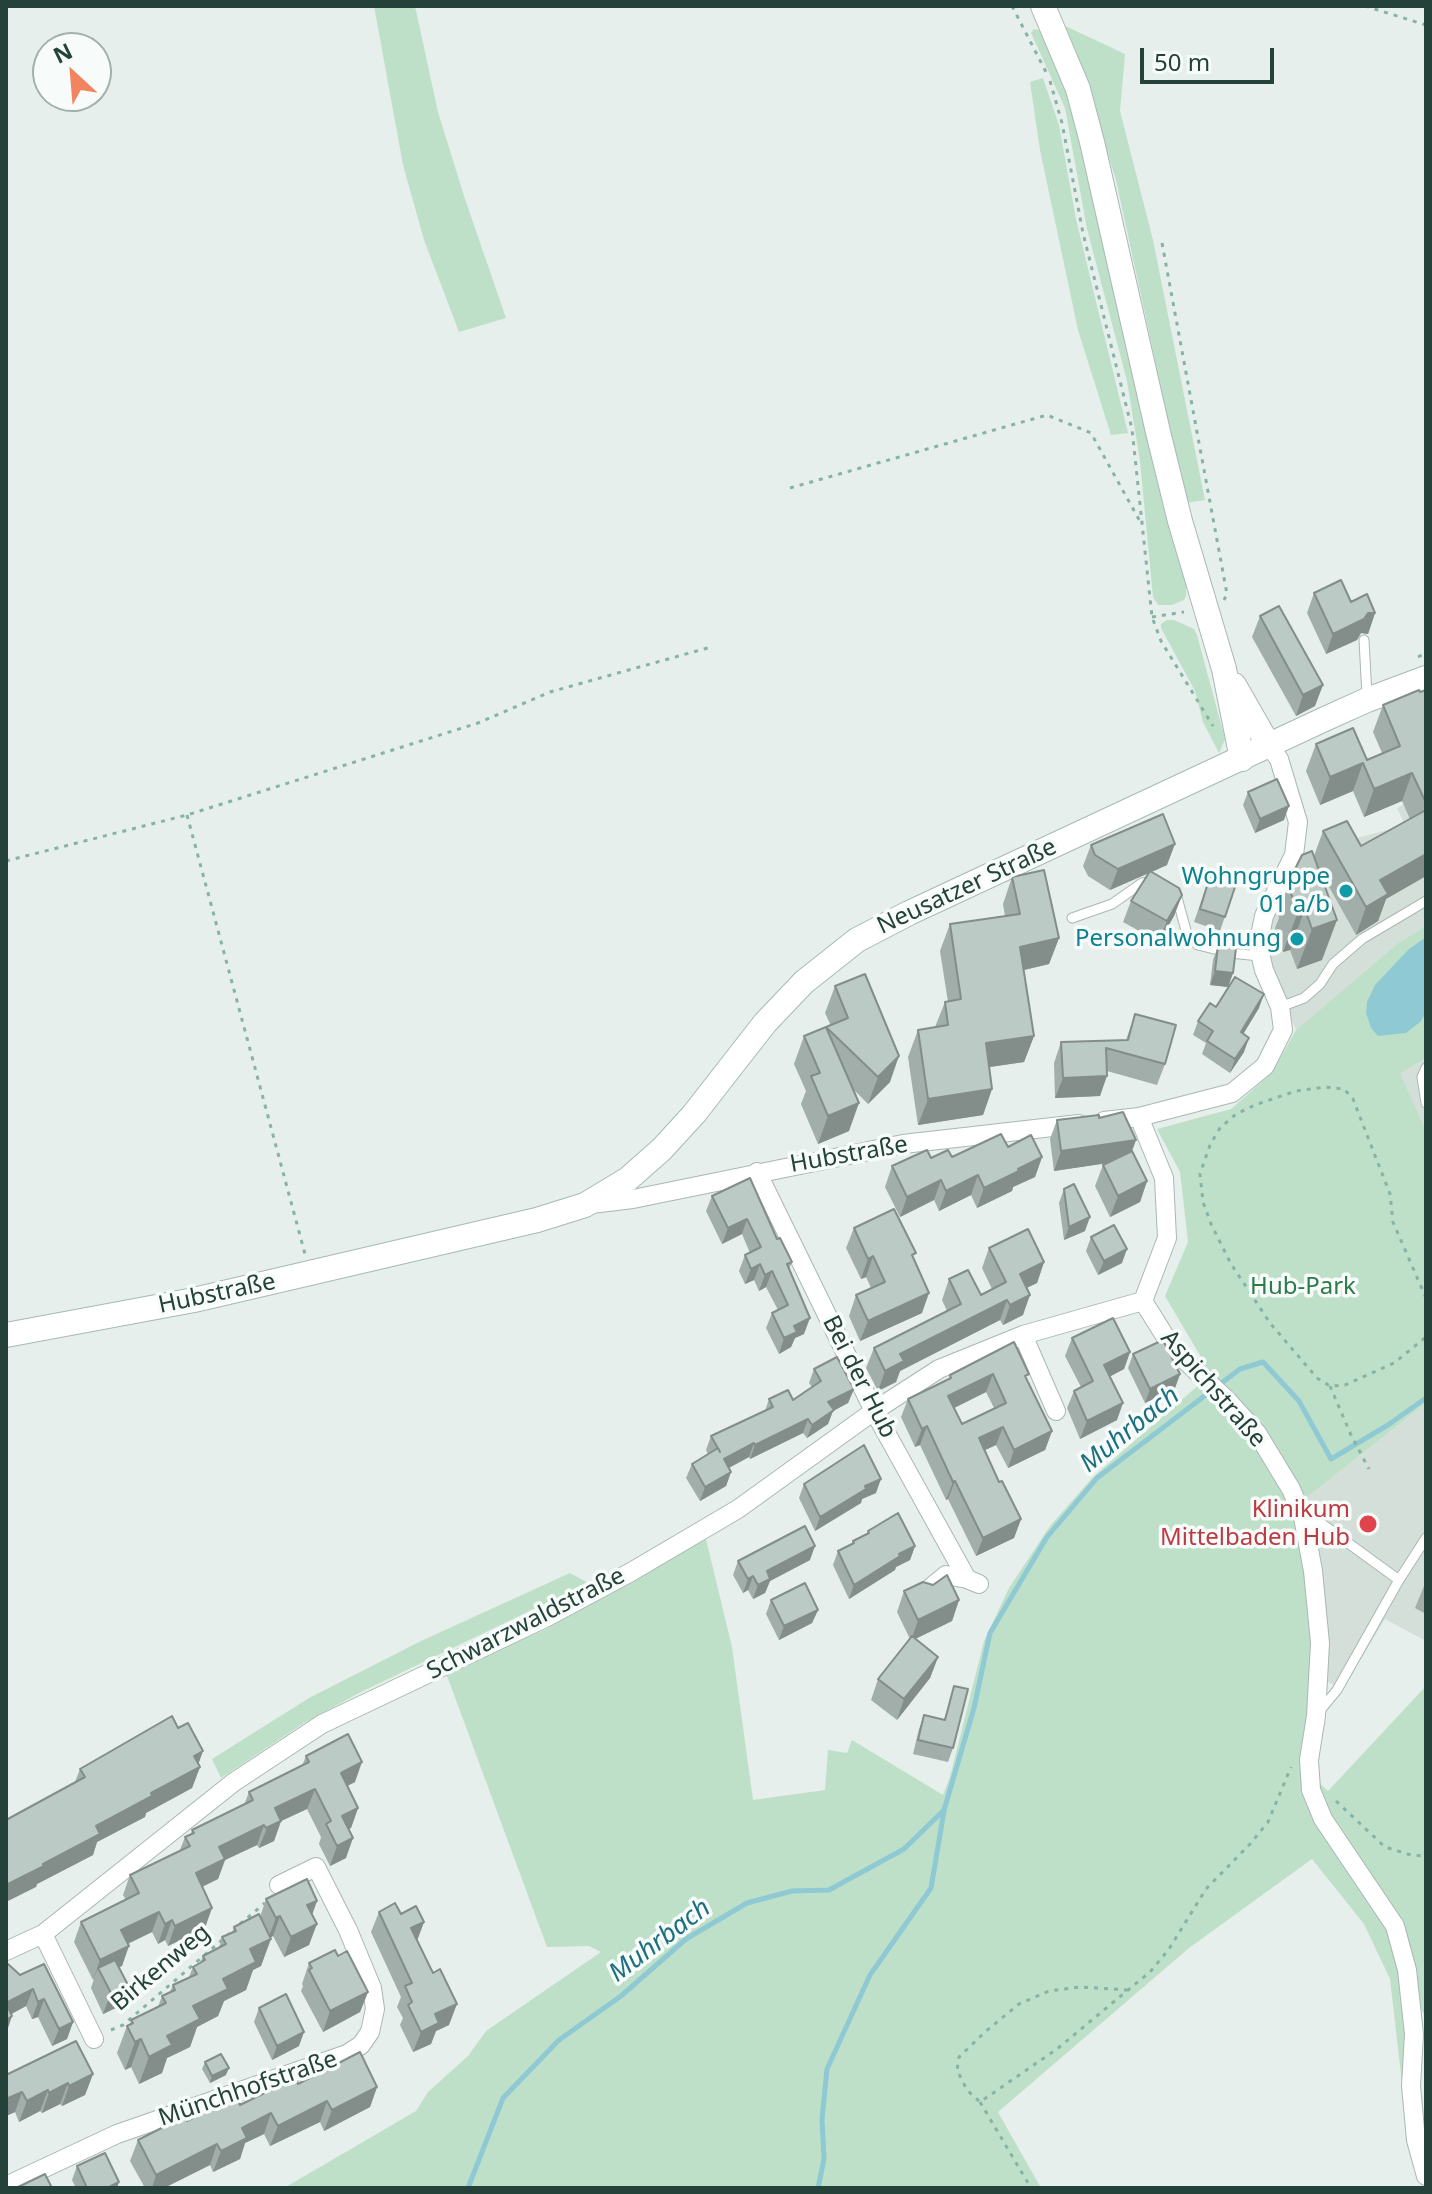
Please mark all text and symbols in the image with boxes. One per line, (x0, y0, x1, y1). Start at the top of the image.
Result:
north arrow (32, 32, 112, 112)
scale bar (1144, 32, 1278, 82)
text: N (48, 35, 77, 70)
text: 50 m (1154, 45, 1210, 78)
street label: Neusatzer Straße (873, 833, 1061, 941)
place label: Wohngruppe 01 a/b (1181, 863, 1330, 919)
marker: Wohngruppe 01 a/b (1337, 882, 1355, 900)
place label: Personalwohnung (1075, 925, 1281, 953)
marker: Personalwohnung (1288, 930, 1306, 948)
street label: Hubstraße (788, 1130, 910, 1180)
street label: Hubstraße (156, 1268, 278, 1320)
park label: Hub-Park (1250, 1273, 1356, 1301)
street label: Bei der Hub (816, 1311, 902, 1443)
street label: Aspichstraße (1154, 1325, 1272, 1453)
water label: Muhrbach (1074, 1380, 1186, 1480)
place label: Klinikum Mittelbaden Hub (1160, 1496, 1350, 1552)
marker: Klinikum Mittelbaden Hub (1357, 1513, 1379, 1535)
street label: Schwarzwaldstraße (422, 1562, 630, 1686)
water label: Muhrbach (603, 1893, 717, 1989)
street label: Birkenweg (106, 1918, 216, 2018)
street label: Münchhofstraße (155, 2045, 341, 2133)

